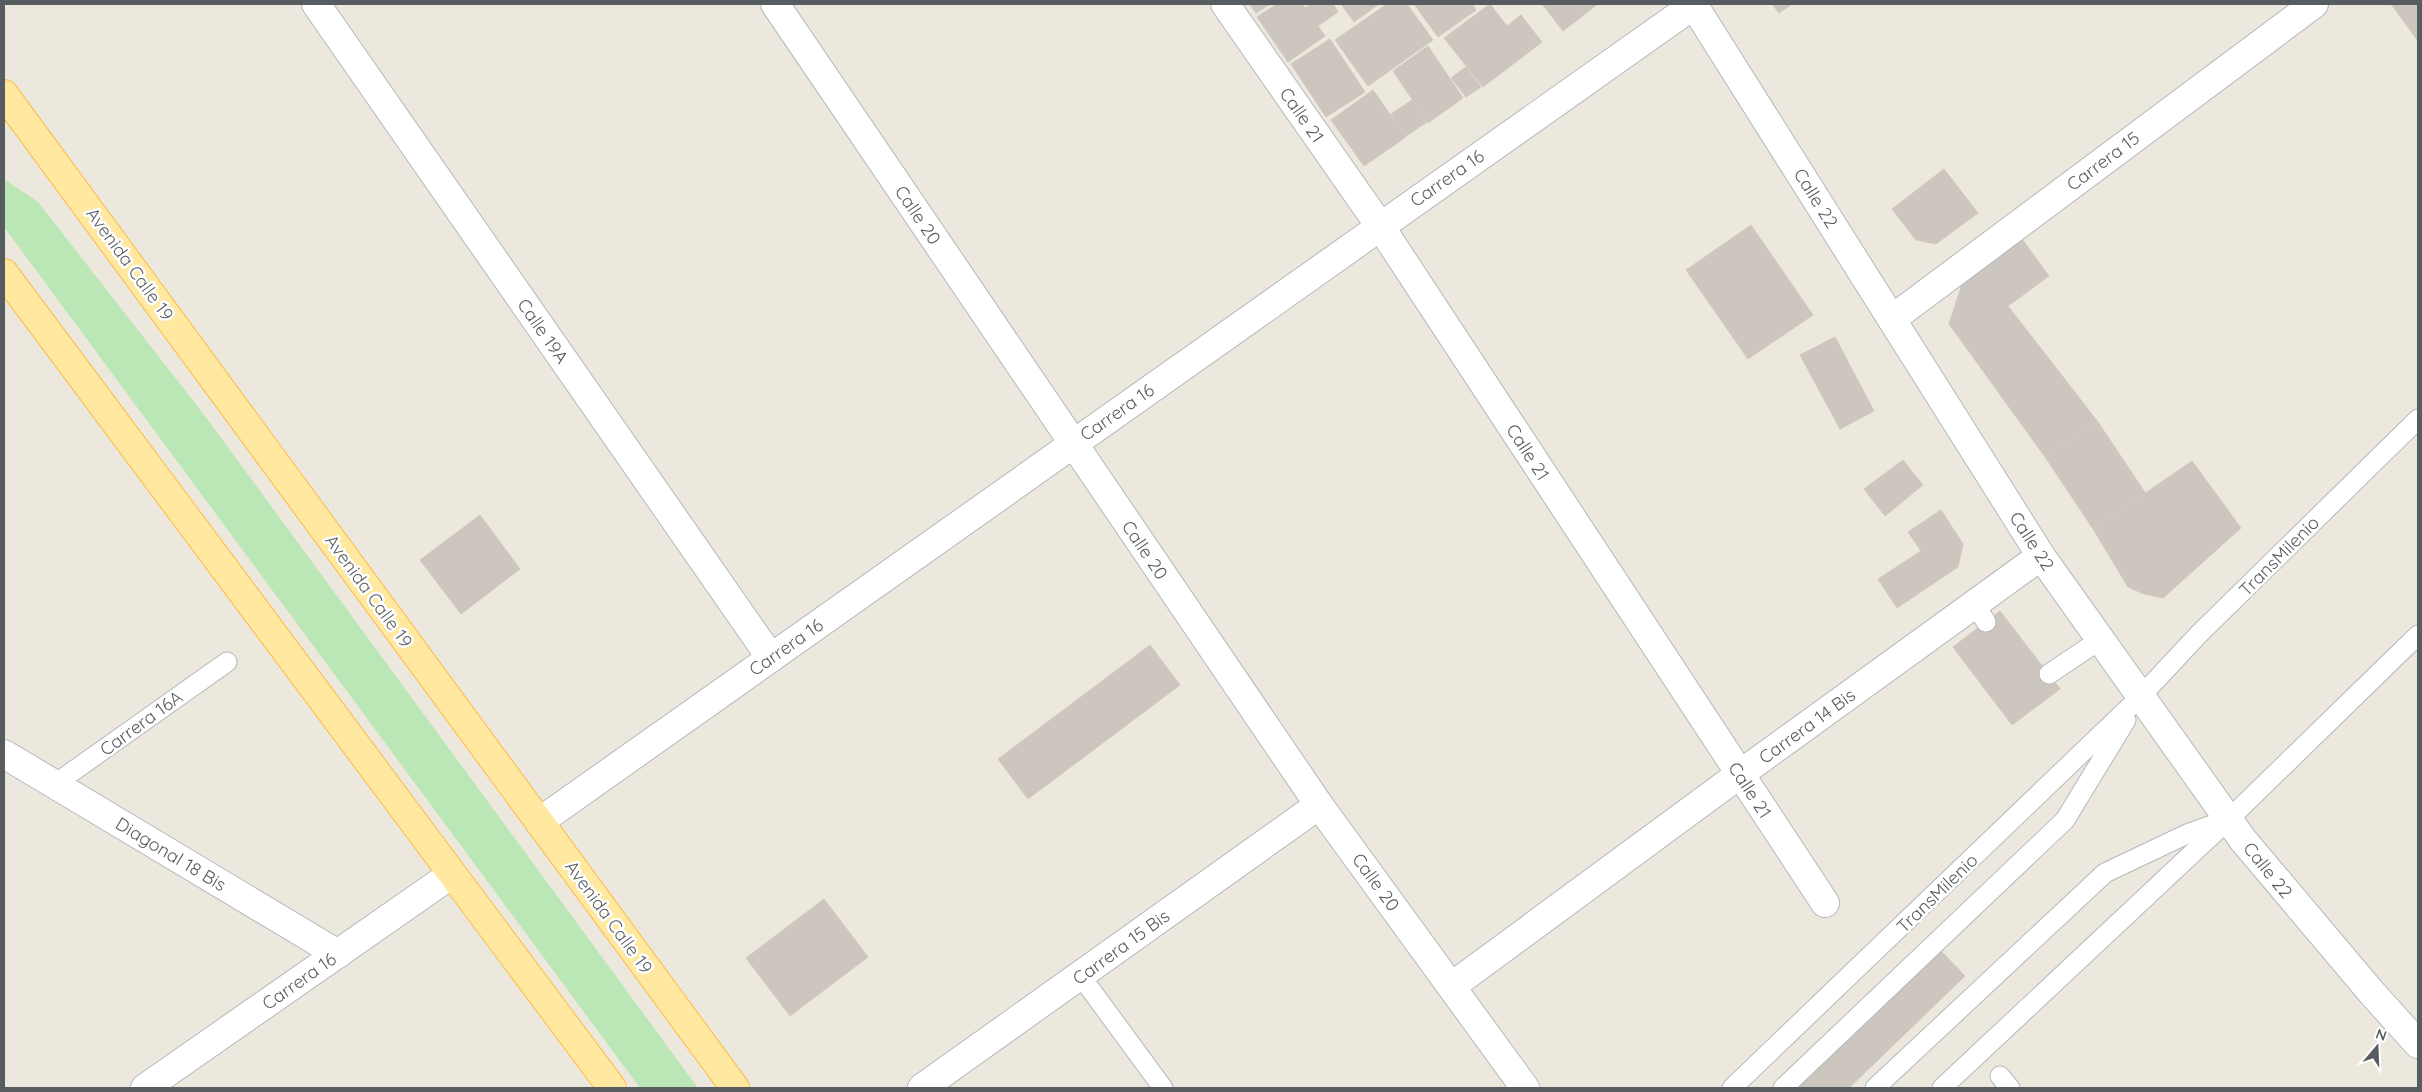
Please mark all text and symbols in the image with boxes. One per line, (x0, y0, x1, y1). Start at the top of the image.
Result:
street label: Calle 21 (1275, 83, 1329, 147)
street label: Carrera 15 (2062, 126, 2144, 196)
street label: Carrera 16 (1406, 144, 1489, 212)
street label: Calle 22 (1789, 164, 1843, 232)
street label: Calle 20 (890, 181, 946, 249)
street label: Avenida Calle 19 (81, 203, 179, 325)
street label: Calle 19A (512, 294, 574, 368)
street label: Carrera 16 (1076, 378, 1159, 446)
street label: Calle 21 (1501, 420, 1555, 484)
street label: Calle 22 (2004, 507, 2060, 575)
street label: TransMilenio (2234, 511, 2324, 601)
street label: Calle 20 (1117, 516, 1173, 584)
street label: Avenida Calle 19 (320, 530, 418, 652)
street label: Carrera 16 (745, 613, 828, 681)
street label: Carrera 14 Bis (1754, 683, 1860, 769)
street label: Carrera 16A (95, 685, 187, 761)
street label: Calle 21 (1723, 758, 1777, 822)
street label: Diagonal 18 Bis (111, 812, 231, 896)
street label: Calle 22 (2238, 837, 2298, 903)
street label: Calle 20 (1347, 848, 1405, 916)
street label: TransMilenio (1892, 849, 1982, 937)
street label: Avenida Calle 19 (560, 856, 658, 978)
street label: Carrera 15 Bis (1068, 904, 1174, 990)
street label: Carrera 16 (258, 947, 341, 1015)
north arrow (2352, 1022, 2402, 1072)
text: N (2373, 1025, 2389, 1045)

